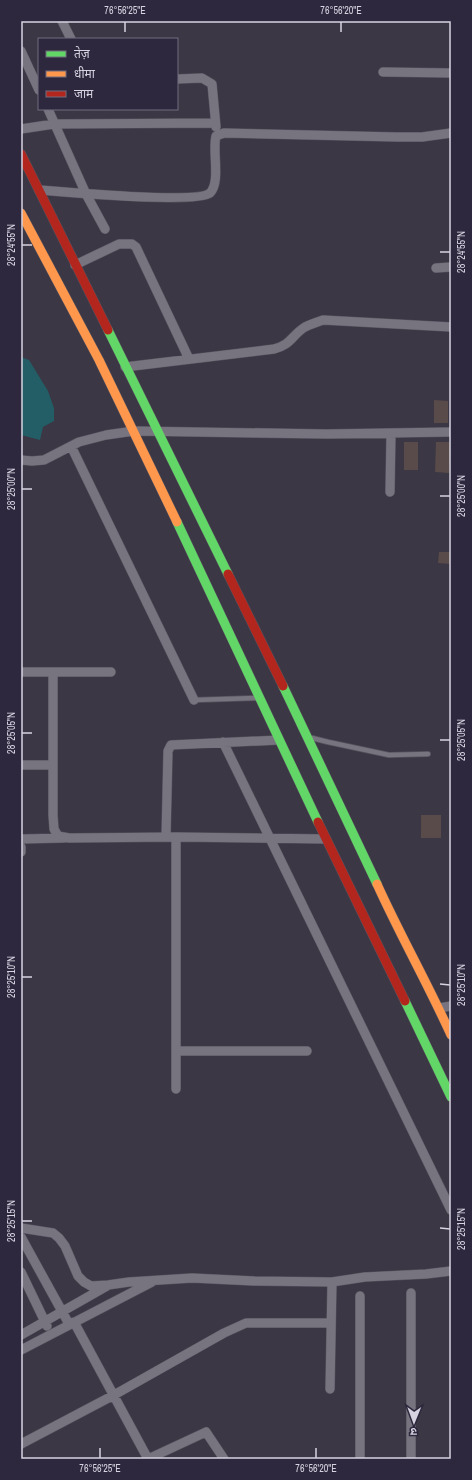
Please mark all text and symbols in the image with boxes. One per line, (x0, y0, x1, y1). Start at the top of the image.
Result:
text: 76°56'25"E (104, 4, 146, 17)
text: 76°56'20"E (320, 4, 362, 17)
legend (38, 38, 178, 110)
text: तेज़ (74, 46, 91, 62)
text: धीमा (74, 66, 96, 82)
text: जाम (74, 86, 94, 102)
text: 28°24'55"N (5, 224, 18, 266)
text: 28°24'55"N (455, 231, 468, 273)
text: 28°25'00"N (5, 468, 18, 510)
text: 28°25'00"N (455, 475, 468, 517)
text: 28°25'05"N (5, 712, 18, 754)
text: 28°25'05"N (455, 719, 468, 761)
text: 28°25'10"N (5, 956, 18, 998)
text: 28°25'10"N (455, 964, 468, 1006)
text: 28°25'15"N (5, 1200, 18, 1242)
text: 28°25'15"N (455, 1208, 468, 1250)
north arrow (394, 1402, 434, 1442)
text: उ (410, 1425, 417, 1439)
text: 76°56'25"E (79, 1462, 121, 1475)
text: 76°56'20"E (295, 1462, 337, 1475)

